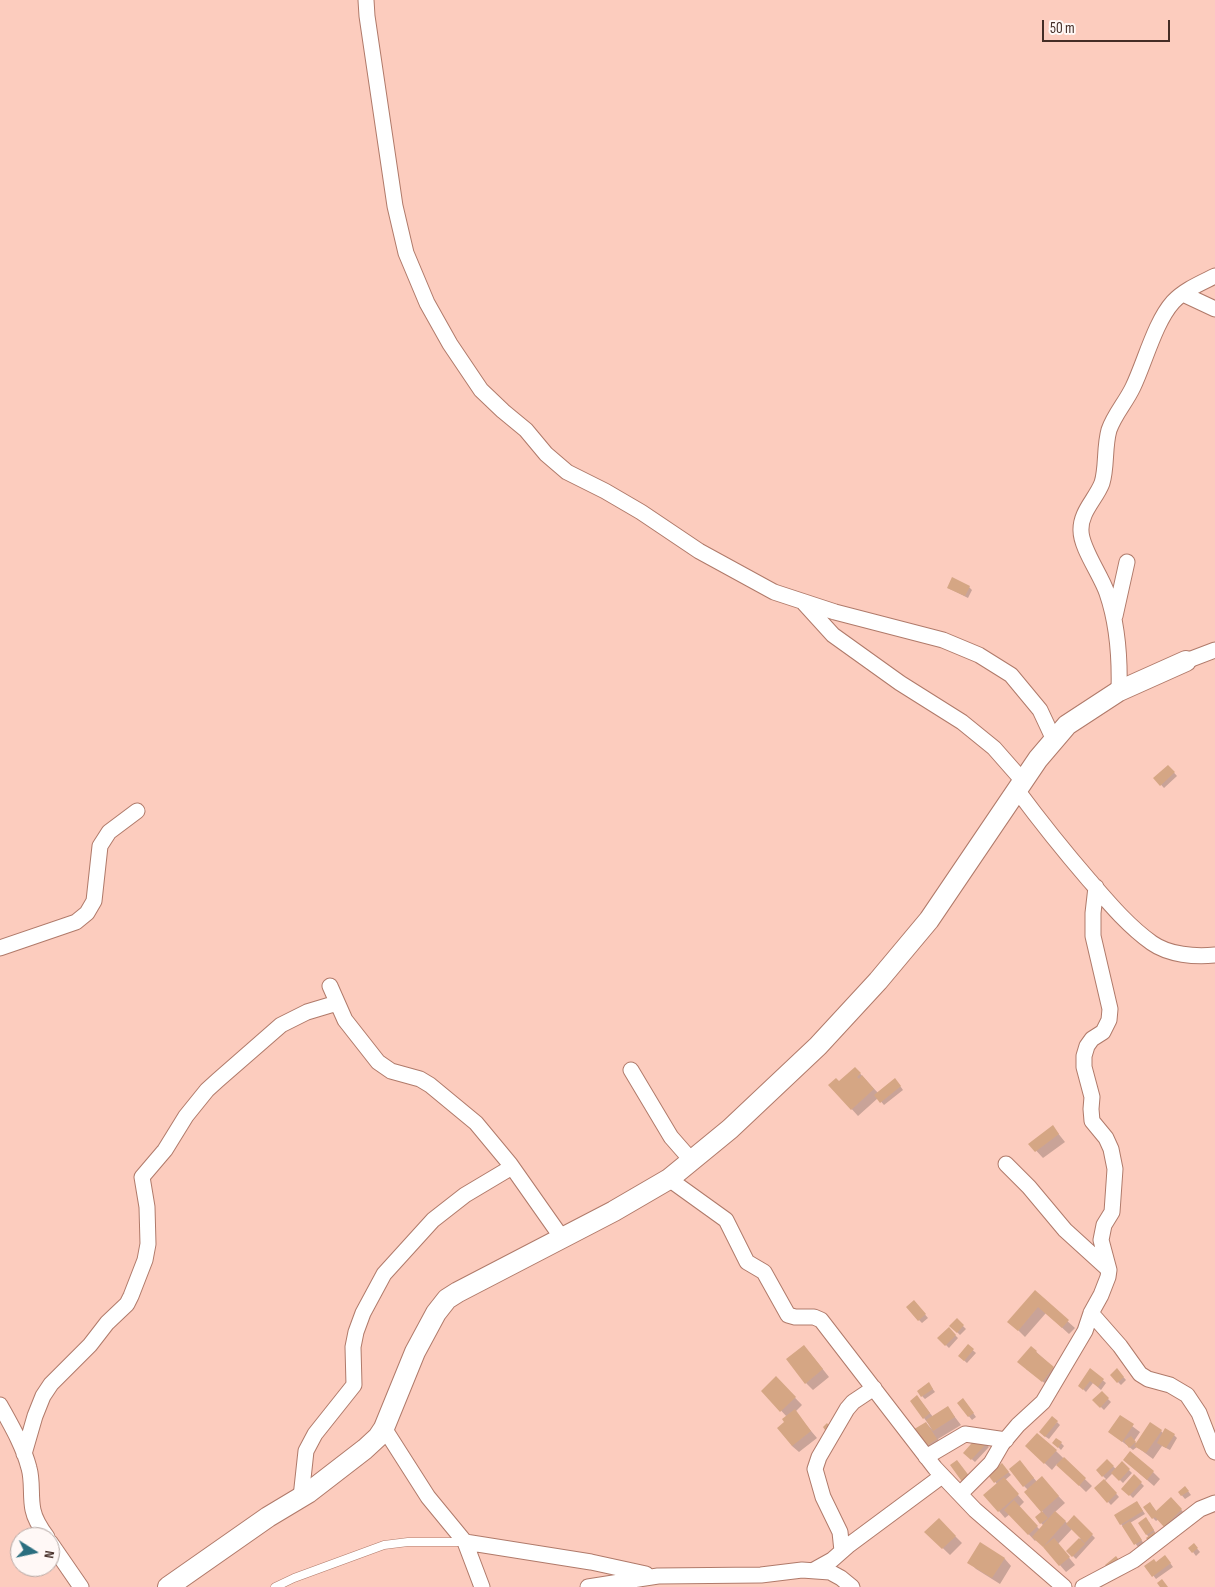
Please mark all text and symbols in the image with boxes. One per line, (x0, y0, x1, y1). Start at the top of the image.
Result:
scale bar (1045, 10, 1172, 42)
text: 50 m (1050, 19, 1075, 38)
north arrow (10, 1527, 60, 1577)
text: N (40, 1549, 58, 1560)

